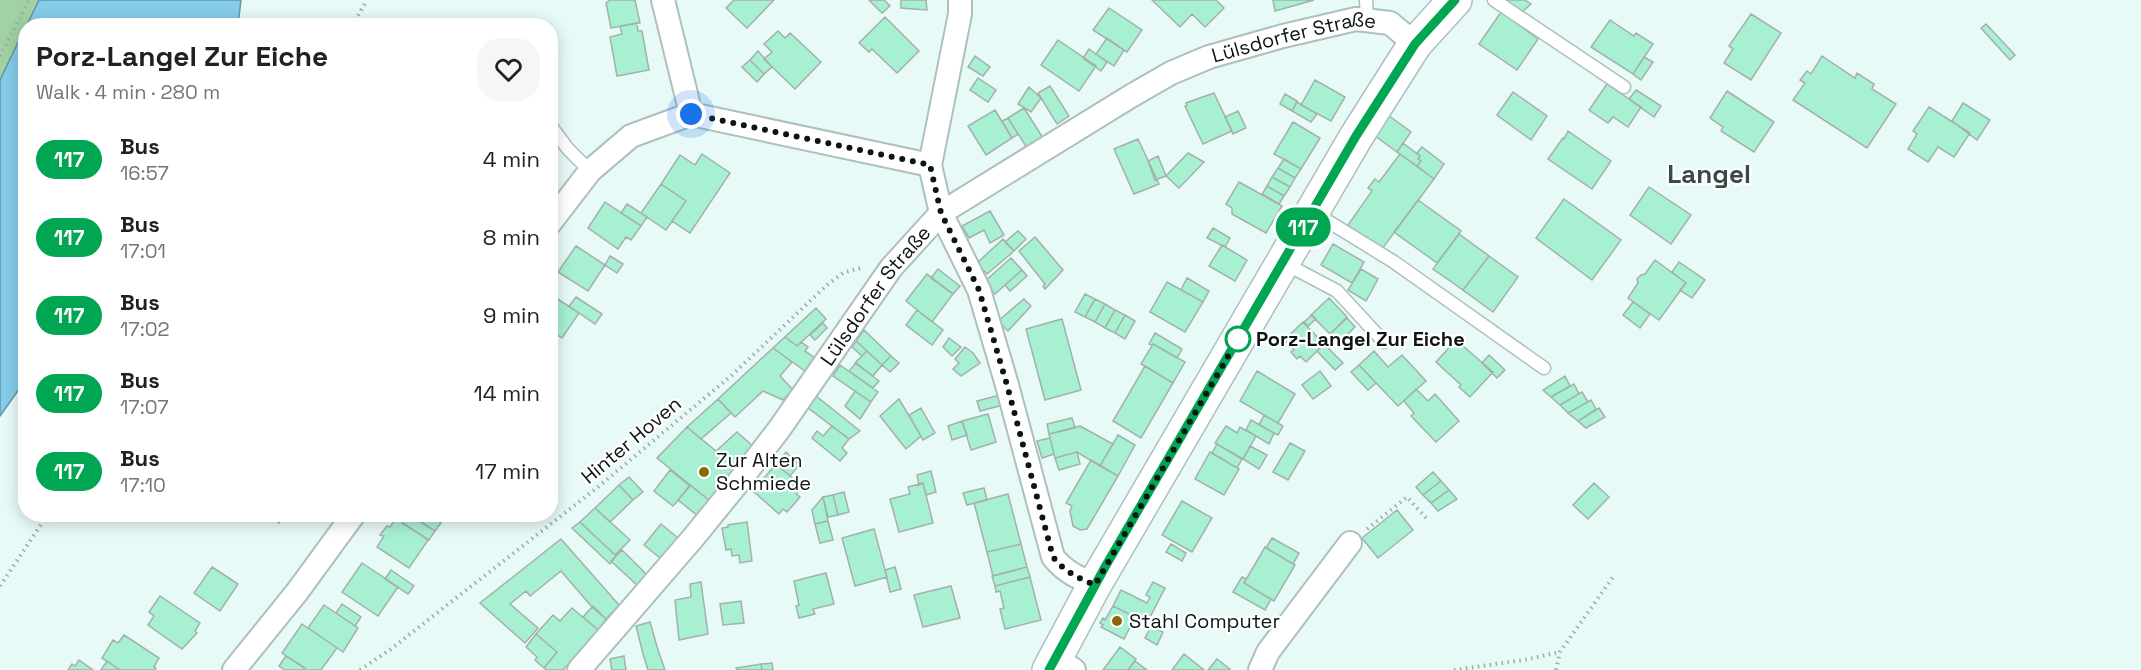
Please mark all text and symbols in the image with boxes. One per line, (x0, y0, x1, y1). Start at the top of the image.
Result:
street label: Lülsdorfer Straße (1209, 6, 1378, 69)
text: Porz-Langel Zur Eiche (36, 38, 328, 74)
button: heart (477, 38, 540, 101)
text: Walk · 4 min · 280 m (36, 79, 220, 105)
your location (676, 99, 706, 129)
text: Bus (120, 132, 160, 160)
text: 4 min (483, 145, 540, 173)
text: 117 (54, 146, 84, 173)
district label: Langel (1667, 157, 1751, 191)
text: 16:57 (120, 160, 169, 186)
line badge: 117 (1268, 208, 1338, 246)
text: Bus (120, 210, 160, 238)
text: 117 (1288, 214, 1318, 241)
street label: Lülsdorfer Straße (814, 220, 936, 371)
text: 8 min (483, 223, 540, 251)
text: 117 (54, 224, 84, 251)
text: 17:01 (120, 238, 166, 264)
text: Bus (120, 288, 160, 316)
text: 9 min (483, 301, 540, 329)
text: 117 (54, 302, 84, 329)
text: 17:02 (120, 316, 170, 342)
marker: Porz-Langel Zur Eiche (1225, 326, 1251, 352)
place label: Porz-Langel Zur Eiche (1256, 326, 1465, 352)
text: Bus (120, 366, 160, 394)
text: 14 min (474, 379, 540, 407)
text: 117 (54, 380, 84, 407)
street label: Hinter Hoven (576, 391, 686, 489)
text: 17:07 (120, 394, 168, 420)
text: Bus (120, 444, 160, 472)
place label: Zur Alten Schmiede (716, 447, 811, 496)
text: 17 min (475, 457, 540, 485)
text: 117 (54, 458, 84, 485)
marker: Zur Alten Schmiede (697, 465, 711, 479)
text: 17:10 (120, 472, 166, 498)
place label: Stahl Computer (1129, 608, 1280, 634)
marker: Stahl Computer (1110, 614, 1124, 628)

